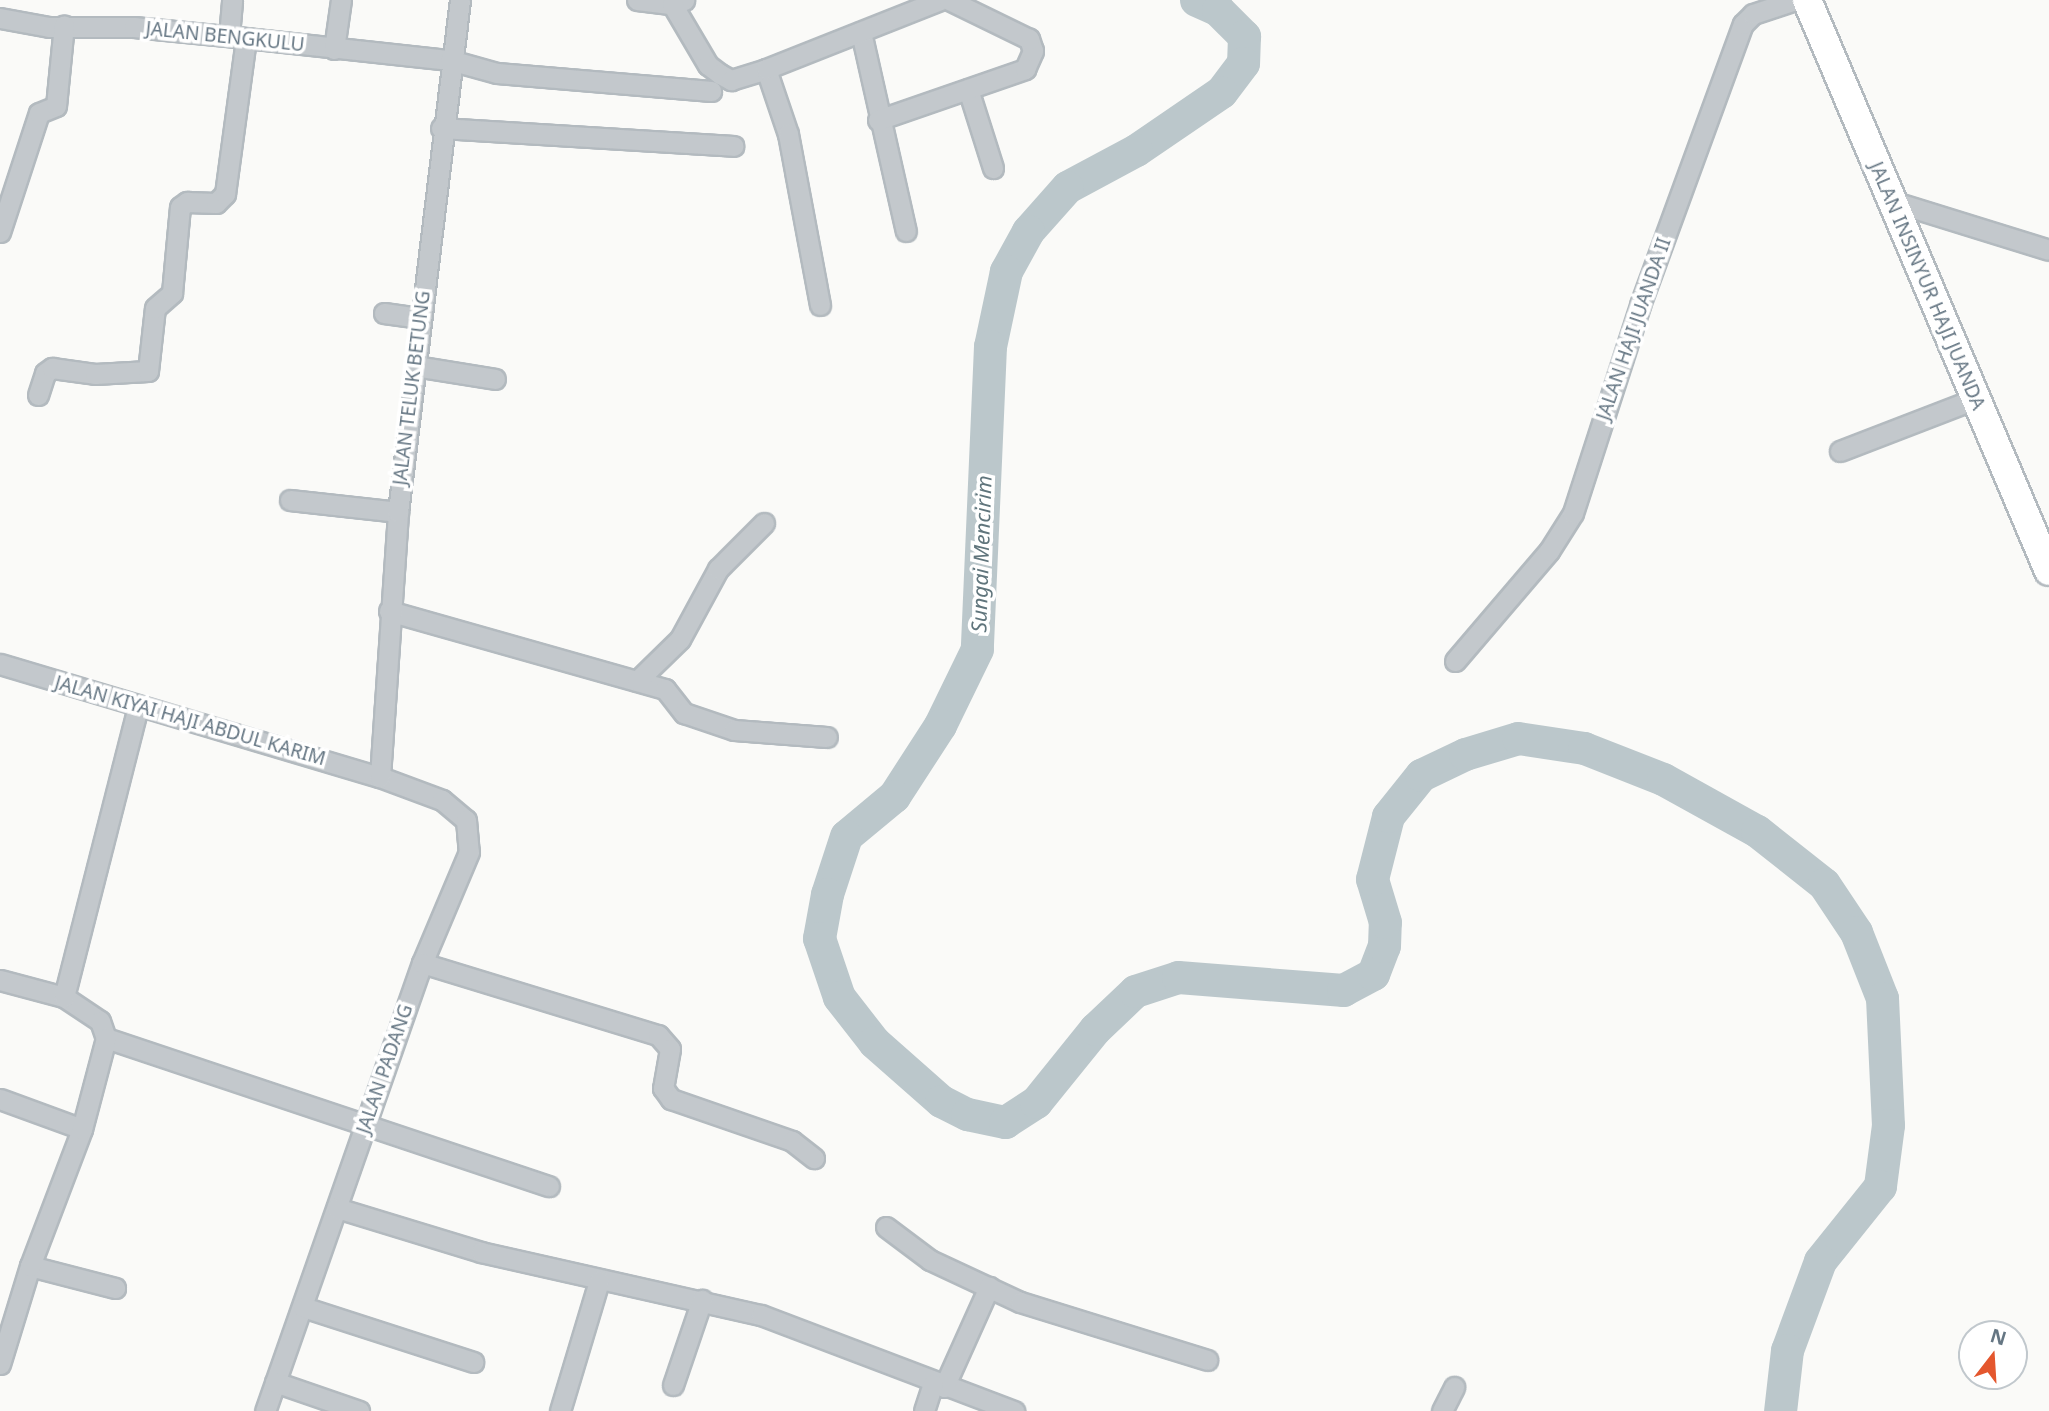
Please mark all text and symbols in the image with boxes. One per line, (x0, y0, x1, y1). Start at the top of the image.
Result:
street label: JALAN BENGKULU (145, 17, 305, 57)
street label: JALAN INSINYUR HAJI JUANDA (1864, 159, 1990, 413)
street label: JALAN HAJI JUANDA II (1592, 235, 1676, 423)
street label: JALAN TELUK BETUNG (389, 289, 435, 487)
water label: Sungai Mencirim (966, 475, 996, 633)
street label: JALAN KIYAI HAJI ABDUL KARIM (52, 671, 328, 771)
street label: JALAN PADANG (352, 1001, 418, 1137)
north arrow (1958, 1320, 2028, 1390)
text: N (1987, 1322, 2010, 1352)

